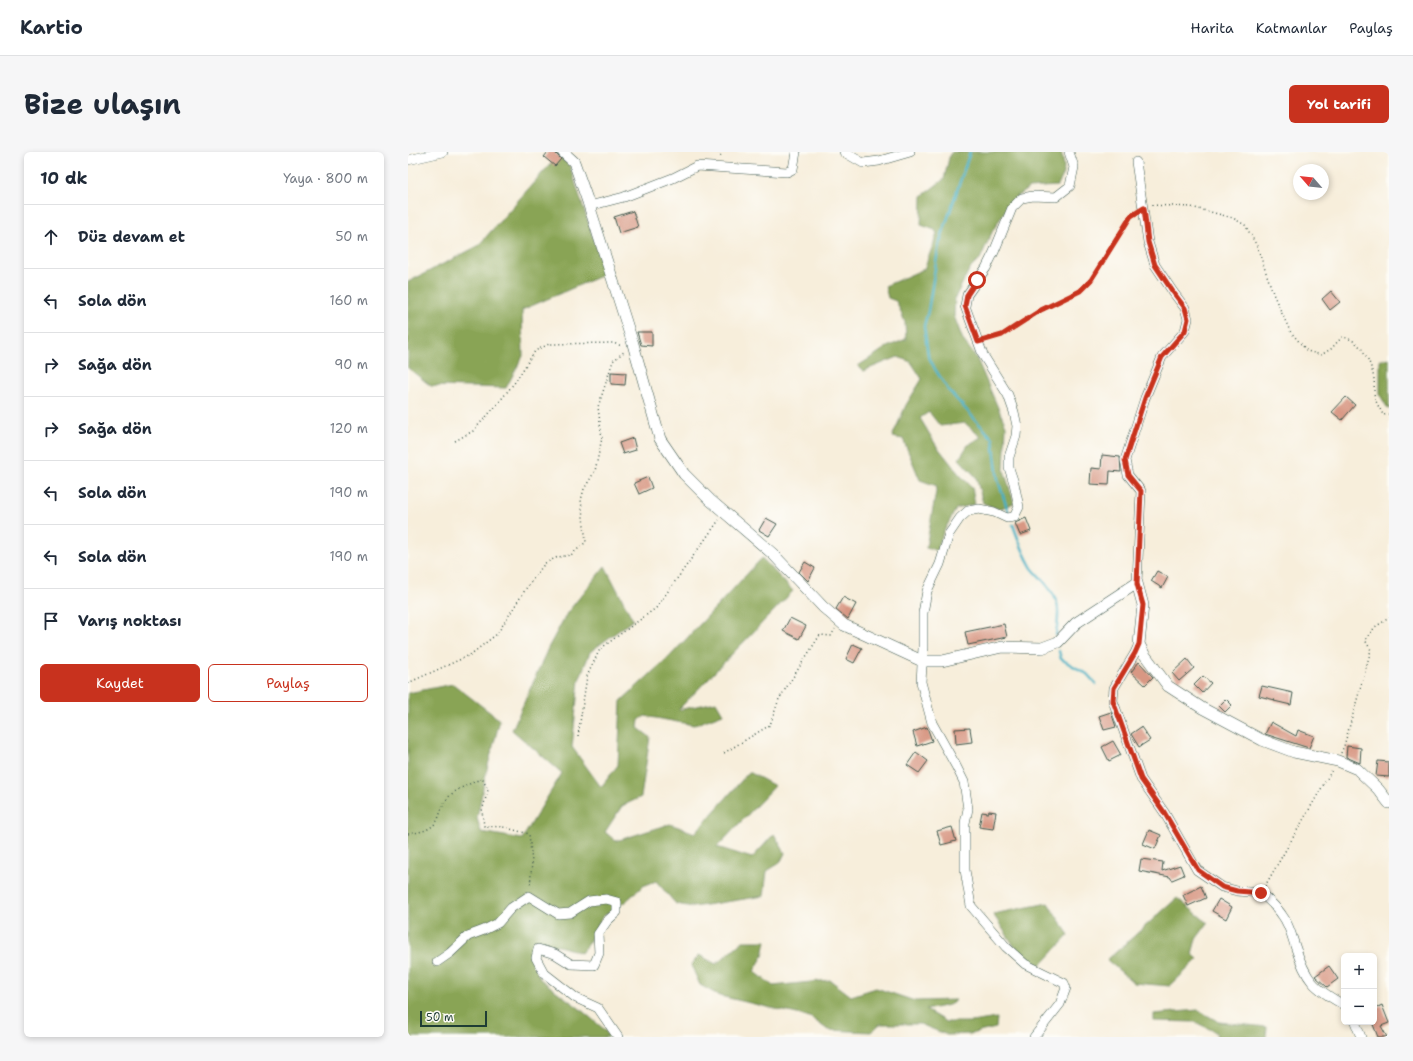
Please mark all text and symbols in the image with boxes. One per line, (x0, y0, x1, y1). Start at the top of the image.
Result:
text: Kartio (20, 15, 83, 40)
text: Harita (1191, 19, 1234, 37)
text: Katmanlar (1256, 19, 1327, 37)
text: Paylaş (1349, 19, 1393, 37)
text: Bize ulaşın (24, 85, 181, 123)
button: Yol tarifi (1289, 85, 1389, 123)
north arrow (1293, 164, 1329, 200)
text: 10 dk (40, 167, 88, 189)
text: Yaya · 800 m (283, 170, 368, 187)
icon: ahead (40, 226, 62, 248)
text: Düz devam et (78, 227, 185, 247)
text: 50 m (335, 228, 368, 245)
route start (968, 271, 986, 289)
icon: left (40, 290, 62, 312)
text: Sola dön (78, 291, 147, 311)
text: 160 m (330, 292, 368, 309)
icon: right (40, 354, 62, 376)
text: Sağa dön (78, 355, 152, 375)
text: 90 m (334, 356, 368, 373)
icon: right (40, 418, 62, 440)
text: Sağa dön (78, 419, 152, 439)
text: 120 m (330, 420, 368, 437)
icon: left (40, 482, 62, 504)
text: Sola dön (78, 483, 147, 503)
text: 190 m (329, 484, 368, 501)
icon: left (40, 546, 62, 568)
text: Sola dön (78, 547, 147, 567)
text: 190 m (329, 548, 368, 565)
icon: arrive (40, 610, 62, 632)
text: Varış noktası (78, 611, 182, 631)
button: Kaydet (40, 664, 200, 702)
button: Paylaş (208, 664, 368, 702)
route end (1252, 884, 1270, 902)
map controls (1341, 953, 1377, 1025)
button: + (1341, 953, 1377, 989)
button: − (1341, 989, 1377, 1025)
scale bar (420, 1009, 487, 1028)
text: 50 m (426, 1010, 454, 1025)

